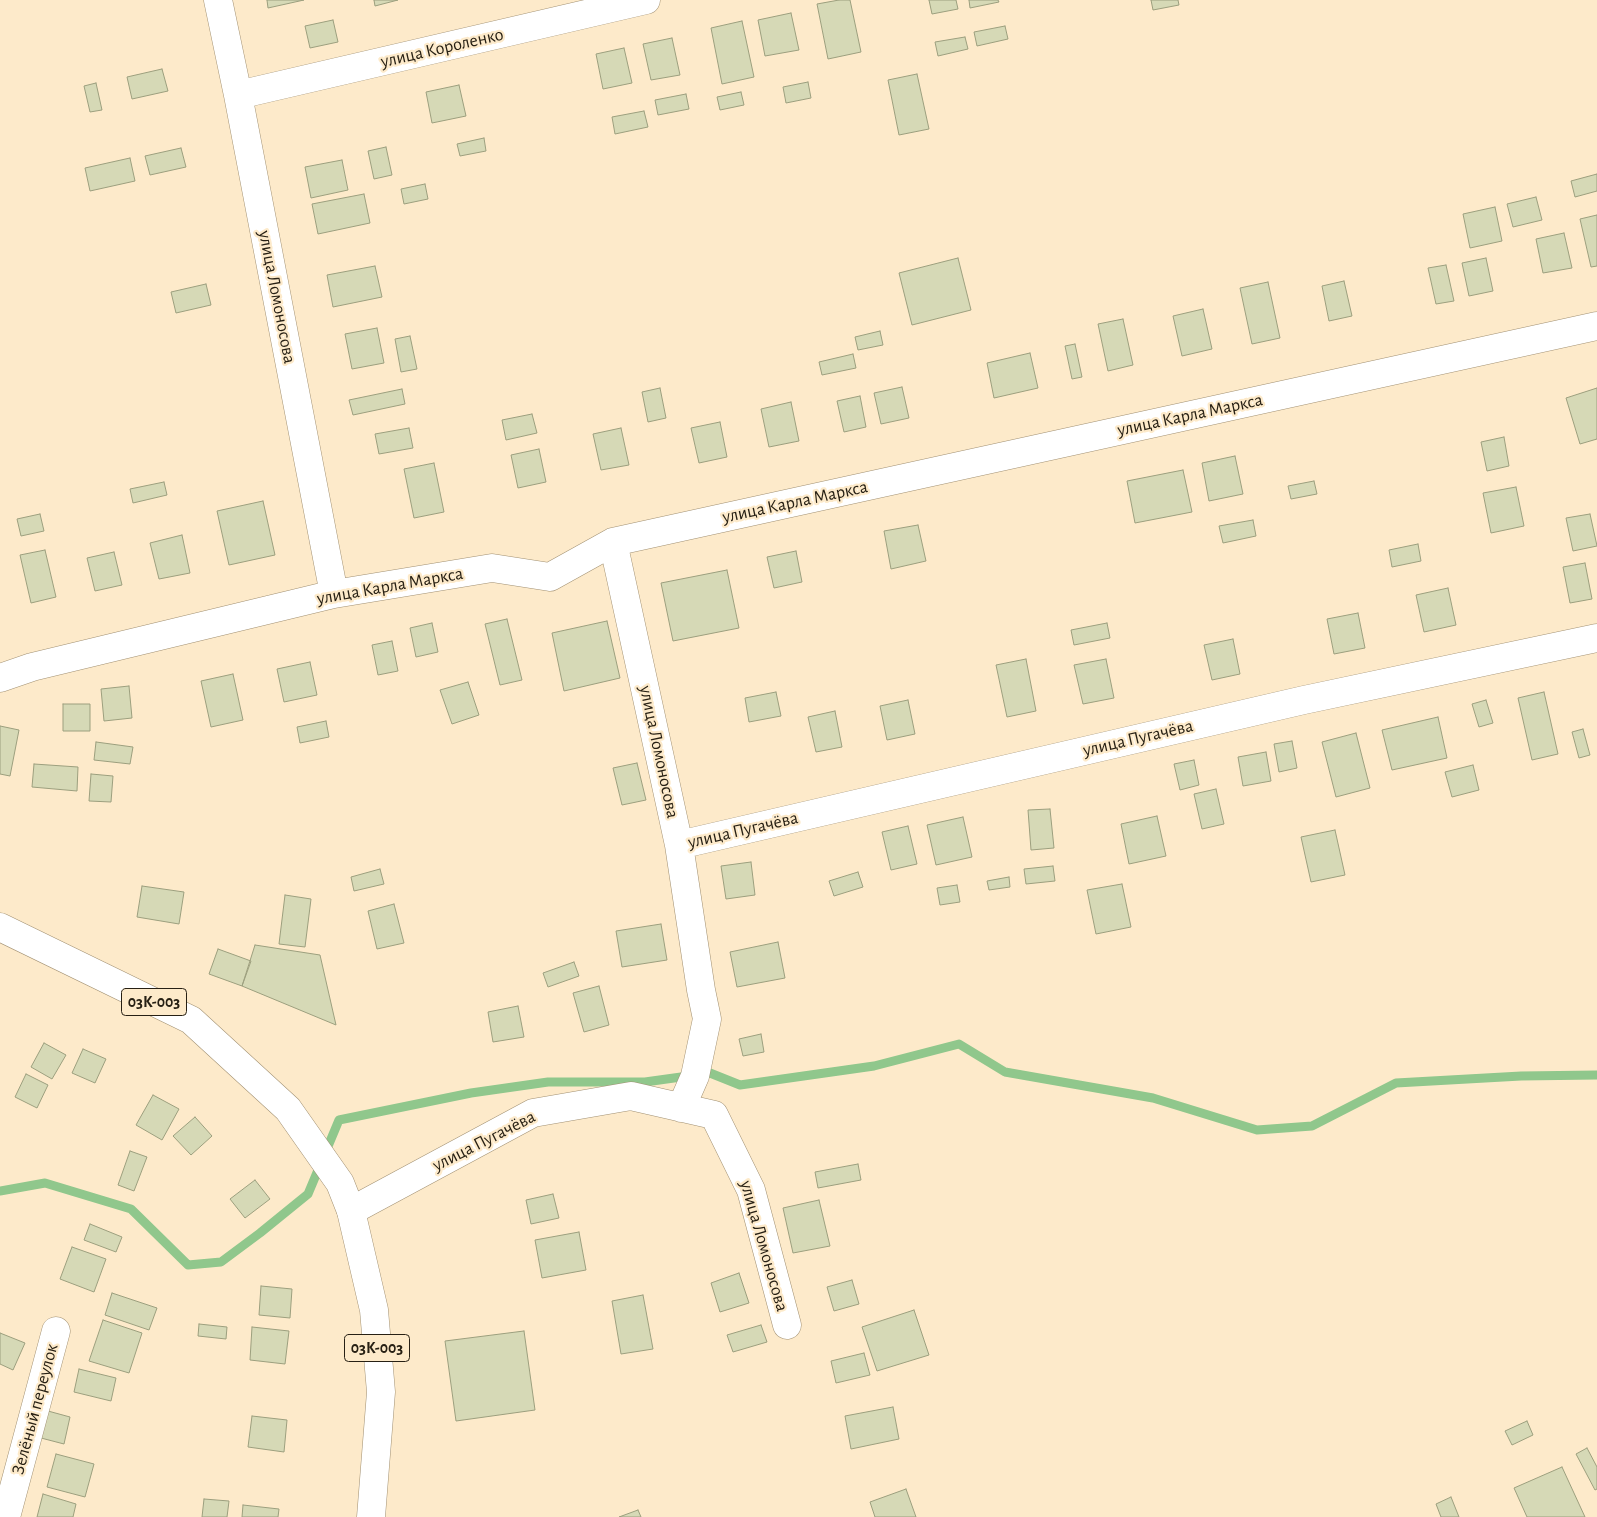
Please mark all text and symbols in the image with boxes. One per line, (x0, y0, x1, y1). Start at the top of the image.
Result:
street label: улица Короленко (379, 23, 505, 73)
street label: улица Ломоносова (254, 229, 300, 365)
street label: улица Карла Маркса (1115, 389, 1265, 441)
street label: улица Карла Маркса (720, 476, 870, 528)
street label: улица Карла Маркса (315, 563, 465, 609)
street label: улица Ломоносова (634, 684, 684, 820)
street label: улица Пугачёва (1081, 715, 1195, 761)
street label: улица Пугачёва (686, 807, 800, 853)
road number: 03К-003 (122, 989, 186, 1016)
street label: улица Пугачёва (429, 1106, 539, 1176)
street label: улица Ломоносова (735, 1178, 793, 1314)
road number: 03К-003 (344, 1335, 410, 1362)
street label: Зелёный переулок (7, 1341, 63, 1477)

